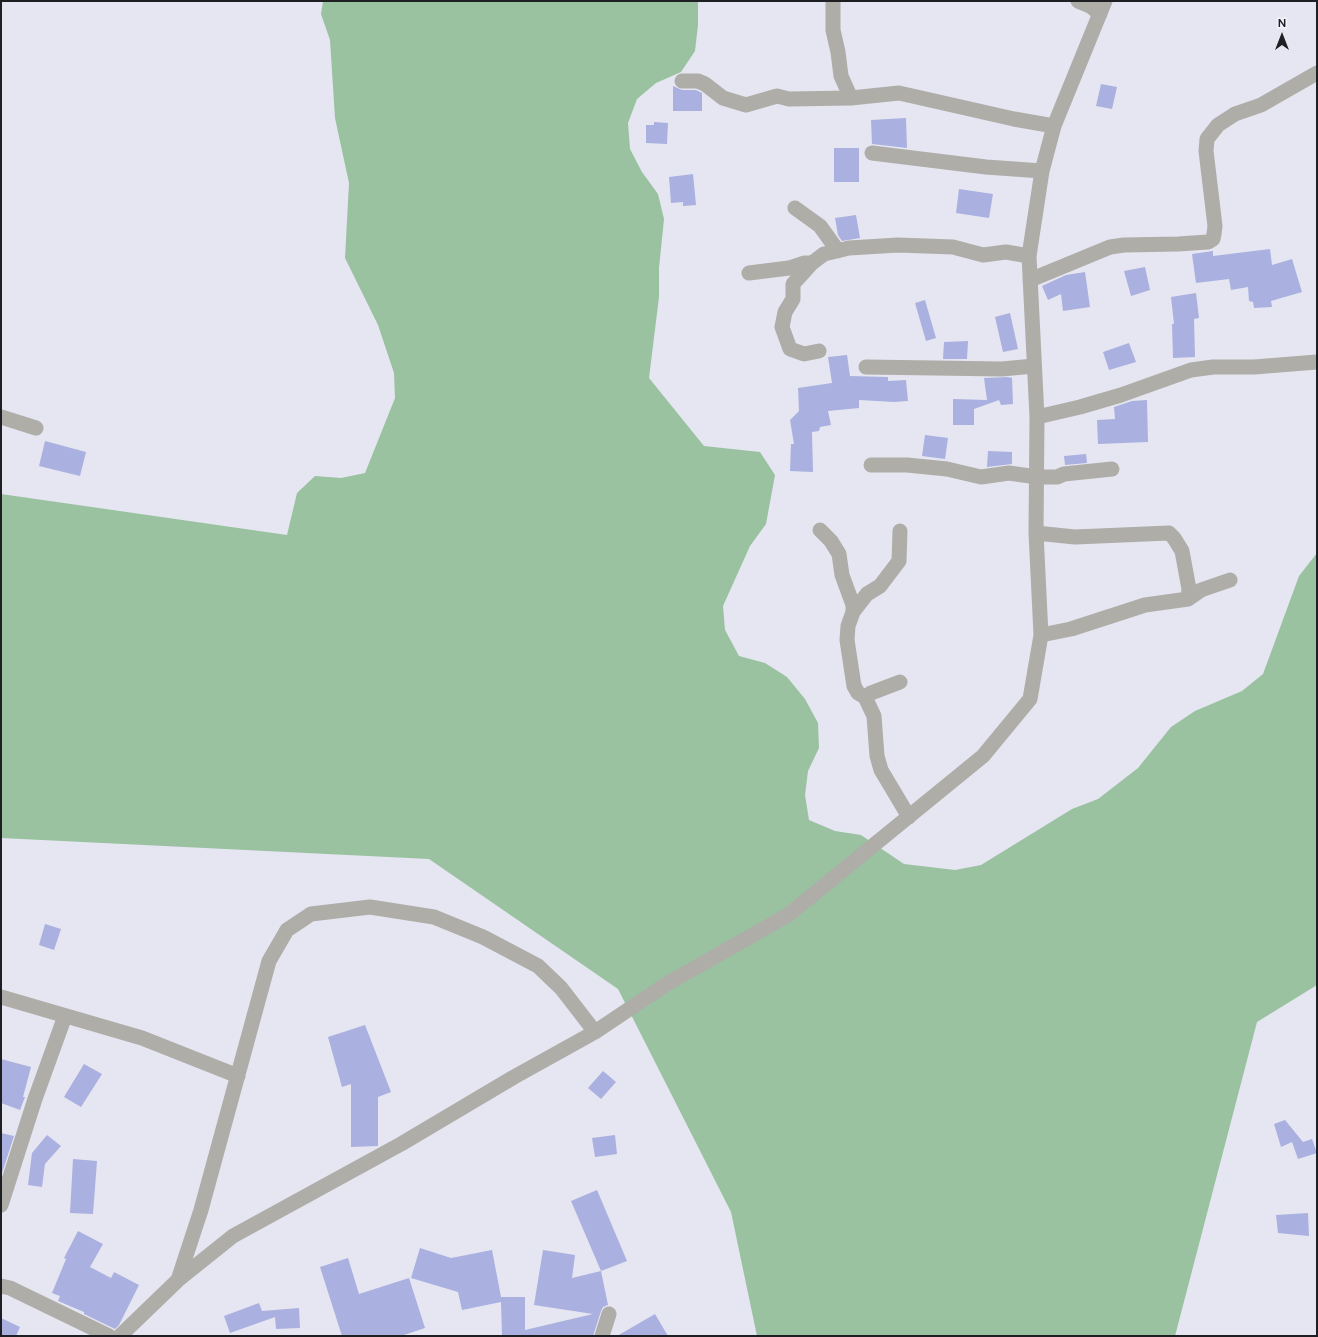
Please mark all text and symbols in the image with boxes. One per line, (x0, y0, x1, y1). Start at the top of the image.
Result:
north arrow (1262, 16, 1302, 56)
text: N (1278, 17, 1286, 30)

